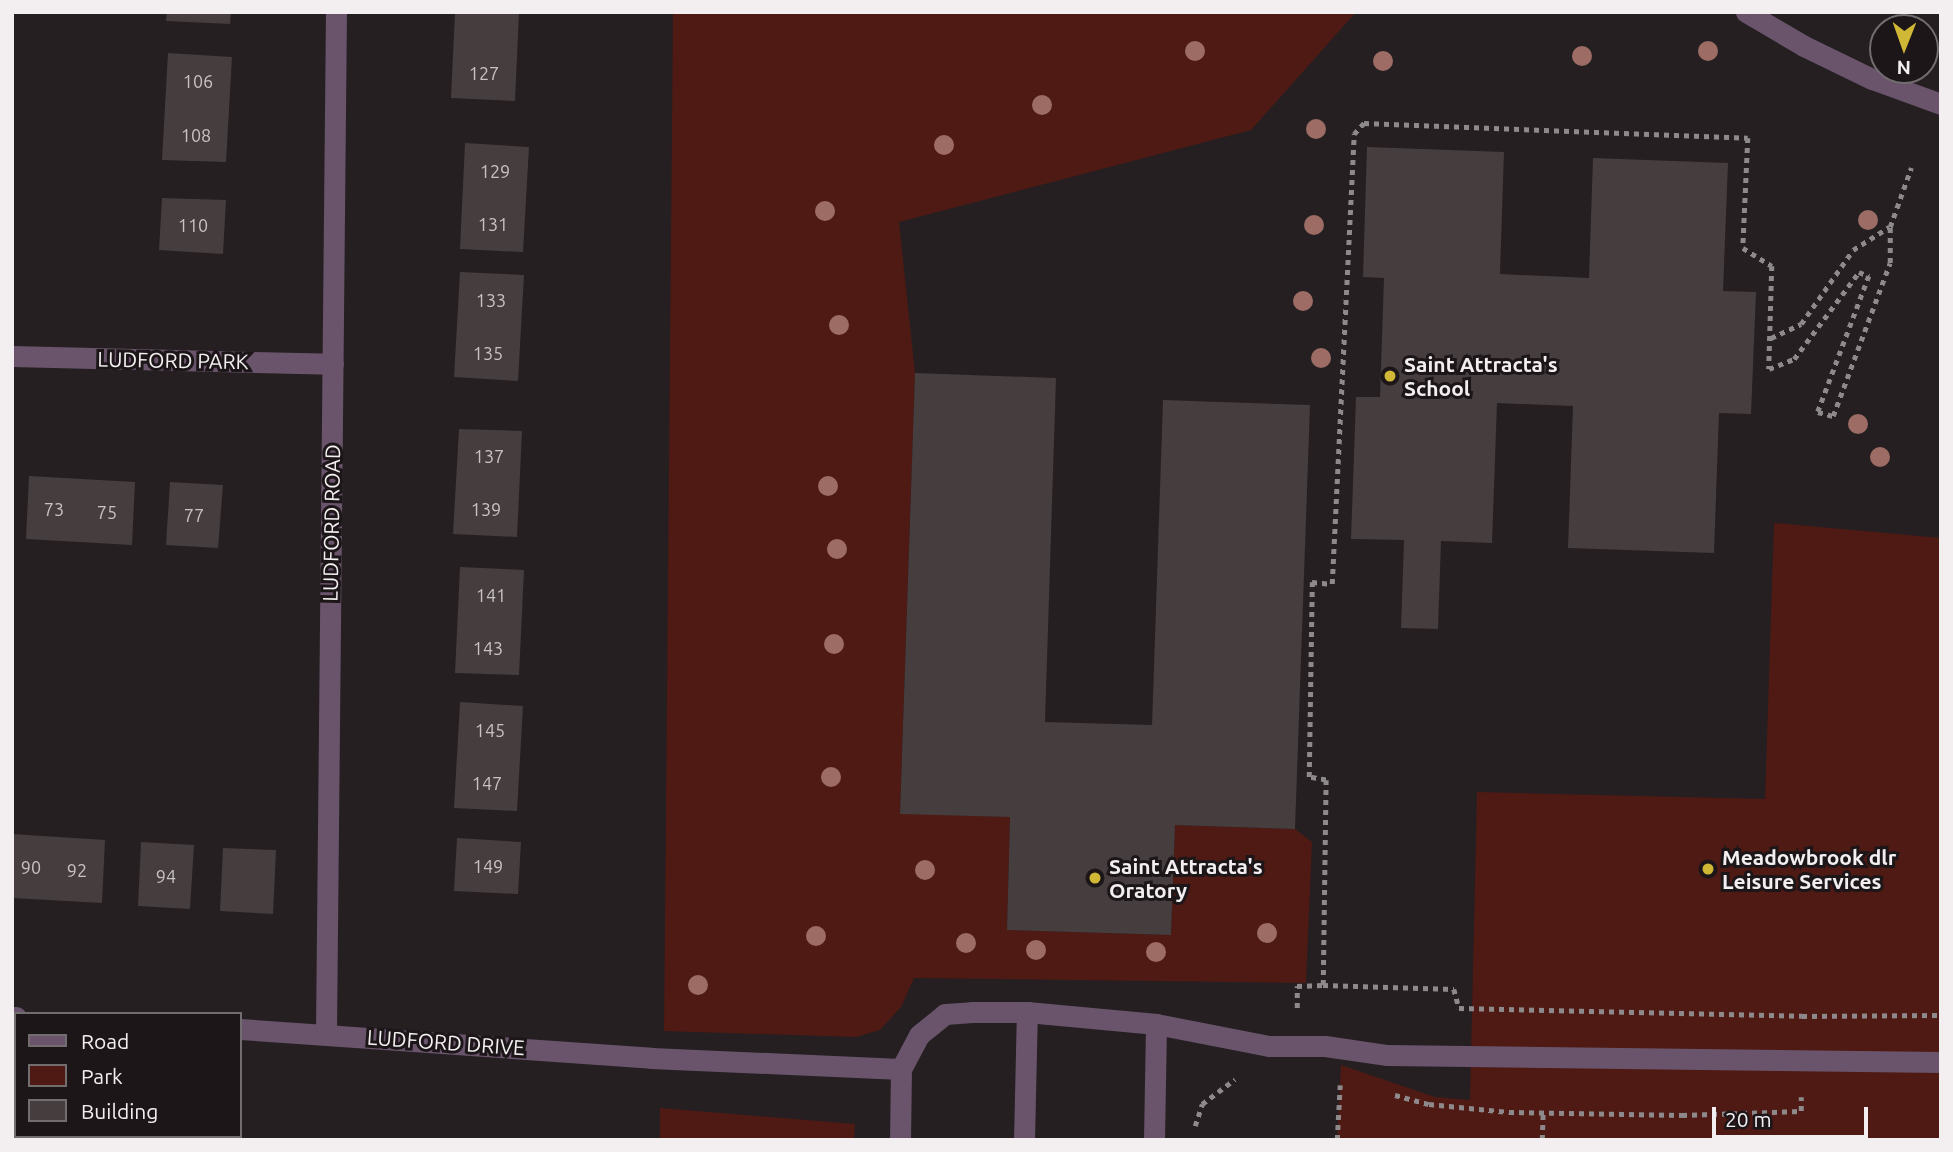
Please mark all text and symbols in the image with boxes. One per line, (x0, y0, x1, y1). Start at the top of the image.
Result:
north arrow (1869, 14, 1939, 84)
text: N (1896, 57, 1911, 79)
house number: 127 (469, 62, 499, 84)
house number: 106 (183, 70, 213, 92)
house number: 108 (181, 124, 211, 146)
house number: 129 (480, 160, 510, 182)
house number: 131 (478, 213, 508, 235)
house number: 110 (178, 214, 208, 236)
house number: 133 (476, 289, 506, 311)
house number: 135 (473, 342, 503, 364)
street label: LUDFORD PARK (97, 346, 249, 374)
place label: Saint Attracta's School (1404, 351, 1558, 401)
marker: Saint Attracta's School (1382, 368, 1398, 384)
street label: LUDFORD ROAD (317, 444, 345, 602)
house number: 137 (474, 445, 504, 467)
house number: 73 (44, 498, 64, 520)
house number: 139 (471, 498, 501, 520)
house number: 75 (97, 501, 117, 523)
house number: 77 (184, 504, 204, 526)
house number: 141 (476, 584, 506, 606)
house number: 143 (473, 637, 503, 659)
house number: 145 (475, 719, 505, 741)
house number: 147 (472, 772, 502, 794)
place label: Meadowbrook dlr Leisure Services (1722, 844, 1896, 894)
place label: Saint Attracta's Oratory (1109, 853, 1263, 903)
house number: 149 (473, 855, 503, 877)
house number: 90 (21, 856, 41, 878)
house number: 92 (67, 859, 87, 881)
marker: Meadowbrook dlr Leisure Services (1700, 861, 1716, 877)
house number: 94 (156, 865, 176, 887)
marker: Saint Attracta's Oratory (1087, 870, 1103, 886)
legend (14, 1012, 242, 1138)
street label: LUDFORD DRIVE (366, 1024, 526, 1060)
text: Road (81, 1029, 129, 1053)
text: Park (81, 1064, 123, 1088)
scale bar (1715, 1092, 1871, 1136)
text: Building (81, 1099, 158, 1123)
text: 20 m (1725, 1107, 1772, 1131)

